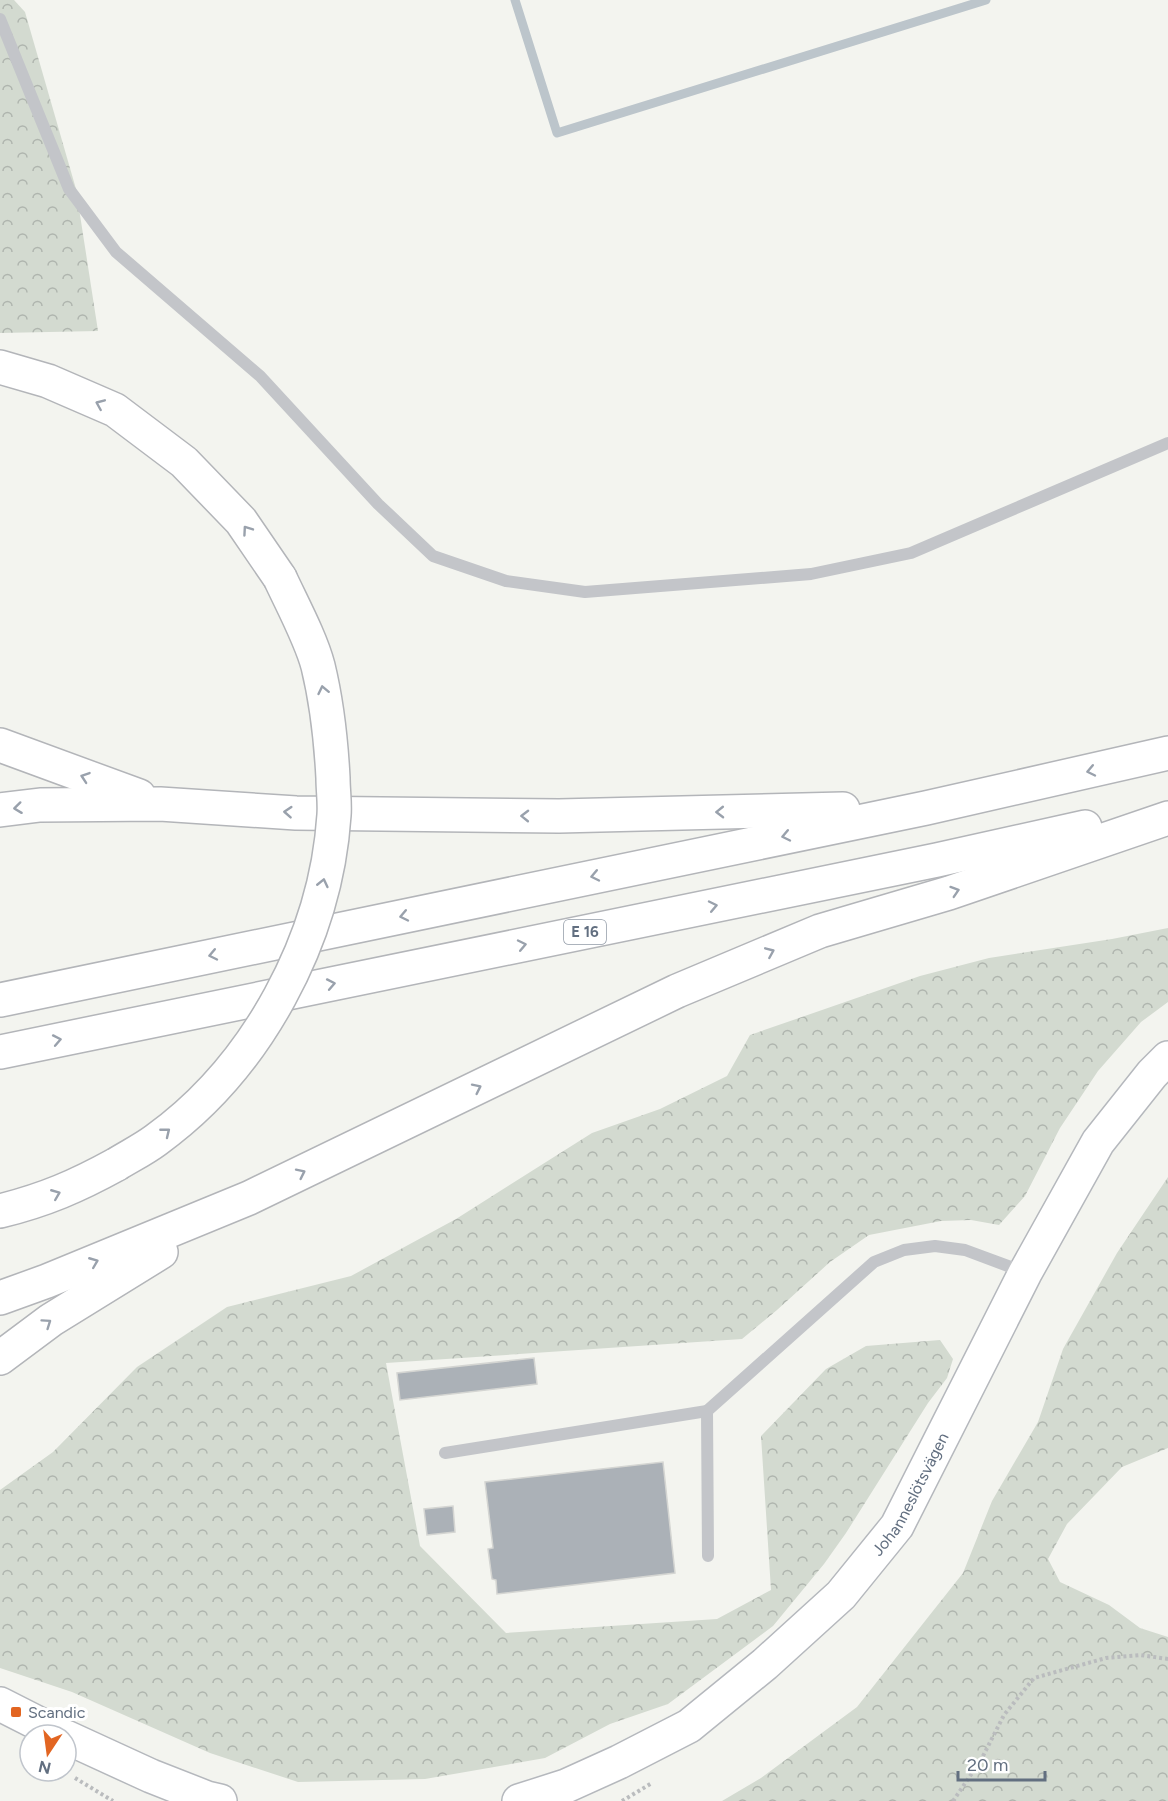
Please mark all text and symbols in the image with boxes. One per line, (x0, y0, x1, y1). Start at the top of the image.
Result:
one-way arrow (96, 399, 107, 411)
one-way arrow (243, 526, 254, 537)
one-way arrow (317, 685, 330, 695)
one-way arrow (1086, 764, 1096, 777)
one-way arrow (80, 772, 91, 785)
one-way arrow (13, 801, 22, 813)
one-way arrow (284, 806, 293, 819)
one-way arrow (716, 806, 725, 819)
one-way arrow (521, 809, 530, 822)
one-way arrow (781, 829, 791, 842)
one-way arrow (590, 869, 600, 882)
one-way arrow (315, 878, 328, 888)
one-way arrow (949, 886, 960, 898)
one-way arrow (708, 900, 718, 913)
one-way arrow (399, 909, 409, 922)
road number: E 16 (564, 920, 606, 944)
one-way arrow (517, 939, 527, 952)
one-way arrow (208, 948, 218, 961)
one-way arrow (764, 948, 775, 960)
one-way arrow (325, 979, 335, 992)
one-way arrow (52, 1034, 62, 1047)
one-way arrow (470, 1084, 481, 1095)
one-way arrow (159, 1128, 170, 1139)
one-way arrow (295, 1168, 306, 1180)
one-way arrow (50, 1189, 61, 1201)
one-way arrow (87, 1257, 98, 1269)
one-way arrow (41, 1319, 52, 1330)
street label: Johanneslötsvägen (868, 1430, 953, 1560)
place label: Scandic (28, 1703, 86, 1722)
marker: Scandic (9, 1705, 23, 1719)
north arrow (18, 1723, 78, 1783)
scale bar (958, 1744, 1045, 1782)
text: 20 m (967, 1754, 1008, 1776)
text: N (37, 1756, 53, 1778)

